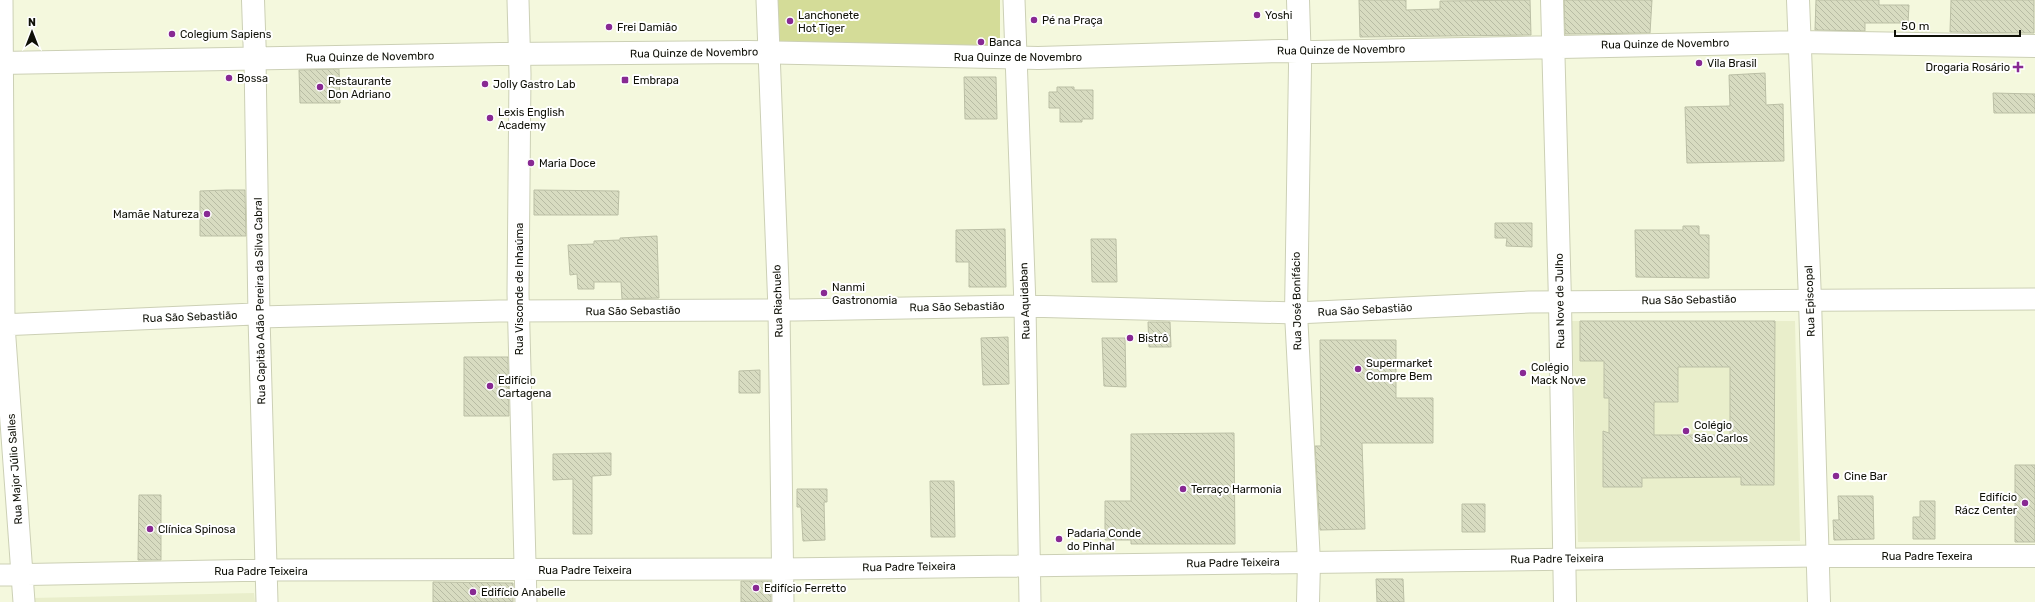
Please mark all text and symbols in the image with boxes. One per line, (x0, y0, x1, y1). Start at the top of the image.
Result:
place label: Lanchonete Hot Tiger (798, 9, 859, 35)
place label: Yoshi (1265, 9, 1292, 22)
marker: Yoshi (1252, 10, 1262, 20)
north arrow (12, 12, 52, 52)
scale bar (1895, 12, 2020, 38)
place label: Pé na Praça (1042, 14, 1103, 27)
marker: Pé na Praça (1029, 15, 1039, 25)
text: N (28, 16, 36, 29)
marker: Lanchonete Hot Tiger (785, 16, 795, 26)
text: 50 m (1901, 19, 1929, 33)
place label: Frei Damião (617, 21, 677, 34)
marker: Frei Damião (604, 22, 614, 32)
place label: Colegium Sapiens (180, 28, 272, 41)
marker: Colegium Sapiens (167, 29, 177, 39)
place label: Banca (989, 36, 1021, 49)
street label: Rua Quinze de Novembro (1601, 36, 1729, 52)
marker: Banca (976, 37, 986, 47)
street label: Rua Quinze de Novembro (1277, 42, 1405, 58)
street label: Rua Quinze de Novembro (630, 45, 758, 61)
street label: Rua Quinze de Novembro (306, 49, 434, 65)
street label: Rua Quinze de Novembro (954, 51, 1082, 64)
place label: Vila Brasil (1707, 57, 1757, 70)
marker: Vila Brasil (1694, 58, 1704, 68)
place label: Drogaria Rosário (1925, 61, 2010, 74)
marker: Drogaria Rosário (2013, 62, 2023, 72)
place label: Bossa (237, 72, 268, 85)
marker: Bossa (224, 73, 234, 83)
place label: Embrapa (633, 74, 679, 87)
place label: Restaurante Don Adriano (328, 75, 391, 101)
marker: Embrapa (620, 75, 630, 85)
place label: Jolly Gastro Lab (493, 78, 575, 91)
marker: Jolly Gastro Lab (480, 79, 490, 89)
marker: Restaurante Don Adriano (315, 82, 325, 92)
place label: Lexis English Academy (498, 106, 565, 132)
marker: Lexis English Academy (485, 113, 495, 123)
place label: Maria Doce (539, 157, 596, 170)
marker: Maria Doce (526, 158, 536, 168)
street label: Rua Capitão Adão Pereira da Silva Cabral (252, 197, 268, 405)
place label: Mamãe Natureza (113, 208, 199, 221)
marker: Mamãe Natureza (202, 209, 212, 219)
street label: Rua Visconde de Inhaúma (513, 223, 526, 355)
street label: Rua José Bonifácio (1290, 252, 1304, 350)
street label: Rua Nove de Julho (1553, 253, 1567, 349)
street label: Rua Aquidaban (1017, 262, 1033, 340)
street label: Rua Riachuelo (770, 264, 786, 338)
street label: Rua Episcopal (1802, 265, 1818, 337)
place label: Nanmi Gastronomia (832, 281, 897, 307)
marker: Nanmi Gastronomia (819, 288, 829, 298)
street label: Rua São Sebastião (1641, 293, 1737, 307)
street label: Rua São Sebastião (909, 300, 1005, 314)
street label: Rua São Sebastião (1317, 301, 1413, 319)
street label: Rua São Sebastião (585, 304, 681, 318)
street label: Rua São Sebastião (142, 309, 238, 325)
place label: Bistrô (1138, 332, 1168, 345)
marker: Bistrô (1125, 333, 1135, 343)
place label: Supermarket Compre Bem (1366, 357, 1433, 383)
place label: Colégio Mack Nove (1531, 361, 1586, 387)
marker: Supermarket Compre Bem (1353, 364, 1363, 374)
marker: Colégio Mack Nove (1518, 368, 1528, 378)
place label: Edifício Cartagena (498, 374, 551, 400)
marker: Edifício Cartagena (485, 381, 495, 391)
street label: Rua Major Júlio Salles (5, 413, 25, 525)
place label: Colégio São Carlos (1694, 419, 1748, 445)
marker: Colégio São Carlos (1681, 426, 1691, 436)
place label: Cine Bar (1844, 470, 1888, 483)
marker: Cine Bar (1831, 471, 1841, 481)
place label: Terraço Harmonia (1191, 483, 1282, 496)
marker: Terraço Harmonia (1178, 484, 1188, 494)
place label: Edifício Rácz Center (1955, 491, 2018, 517)
marker: Edifício Rácz Center (2020, 498, 2030, 508)
place label: Clínica Spinosa (158, 523, 236, 536)
marker: Clínica Spinosa (145, 524, 155, 534)
place label: Padaria Conde do Pinhal (1067, 527, 1141, 553)
marker: Padaria Conde do Pinhal (1054, 534, 1064, 544)
street label: Rua Padre Texeira (1882, 550, 1972, 563)
street label: Rua Padre Teixeira (1510, 552, 1604, 566)
street label: Rua Padre Teixeira (1186, 556, 1280, 570)
street label: Rua Padre Teixeira (862, 560, 956, 574)
street label: Rua Padre Teixeira (538, 564, 632, 577)
street label: Rua Padre Teixeira (214, 565, 308, 578)
place label: Edifício Ferretto (764, 582, 846, 595)
marker: Edifício Ferretto (751, 583, 761, 593)
place label: Edifício Anabelle (481, 586, 566, 599)
marker: Edifício Anabelle (468, 587, 478, 597)

